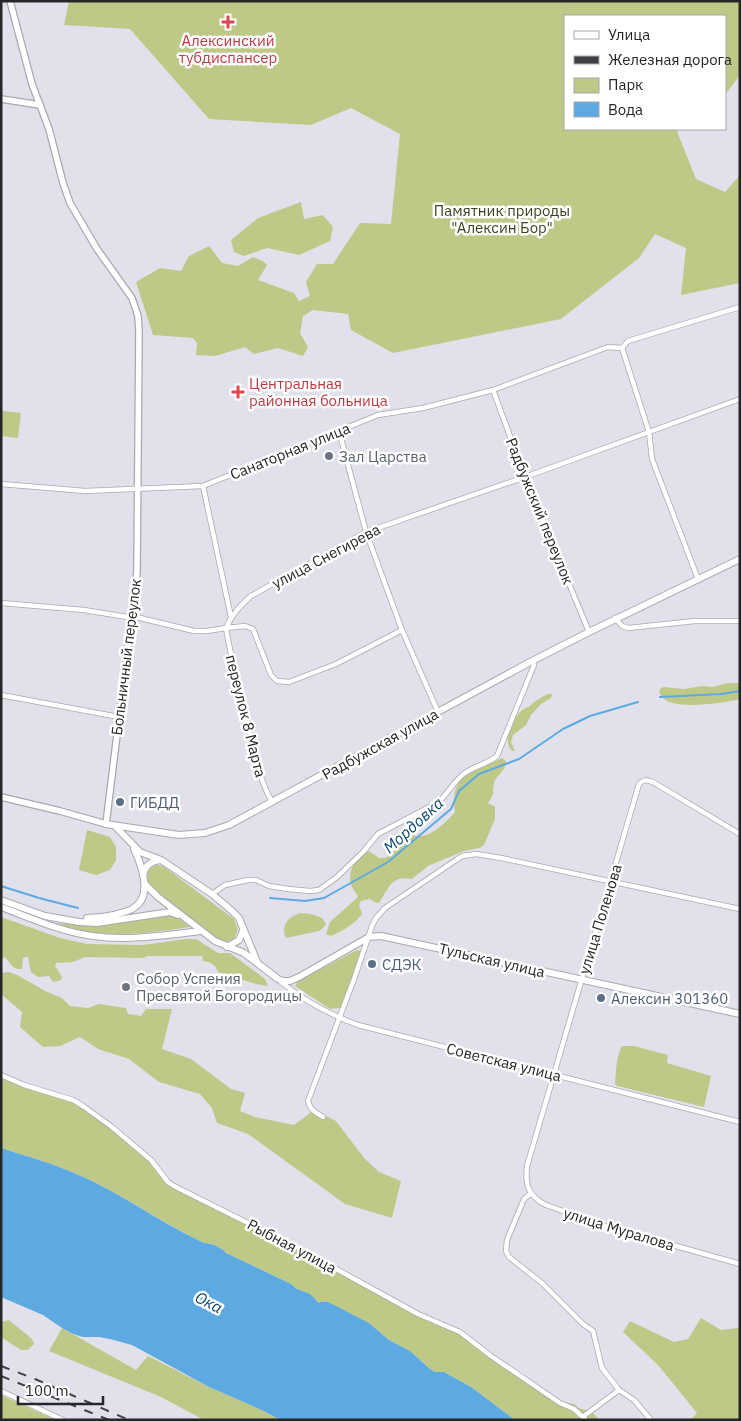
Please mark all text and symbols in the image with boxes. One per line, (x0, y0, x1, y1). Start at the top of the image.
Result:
marker: Алексинский тубдиспансер (221, 15, 235, 29)
legend (564, 15, 726, 130)
text: Улица (608, 25, 650, 44)
place label: Алексинский тубдиспансер (179, 31, 277, 67)
text: Железная дорога (608, 50, 732, 69)
text: Парк (608, 75, 643, 94)
text: Вода (608, 100, 643, 119)
park label: Памятник природы "Алексин Бор" (434, 201, 570, 237)
place label: Центральная районная больница (249, 374, 388, 410)
marker: Центральная районная больница (231, 385, 245, 399)
street label: Санаторная улица (227, 418, 353, 484)
street label: Радбужский переулок (502, 435, 578, 587)
place label: Зал Царства (339, 447, 427, 466)
marker: Зал Царства (323, 450, 335, 462)
street label: улица Снегирева (269, 519, 383, 593)
street label: Больничный переулок (107, 577, 145, 737)
street label: переулок 8 Марта (222, 653, 270, 779)
street label: Радбужская улица (318, 704, 442, 784)
place label: ГИБДД (130, 793, 180, 812)
water label: Мордовка (379, 793, 447, 857)
marker: ГИБДД (114, 796, 126, 808)
street label: улица Поленова (574, 862, 626, 976)
street label: Тульская улица (437, 939, 547, 981)
place label: СДЭК (382, 955, 422, 974)
marker: СДЭК (366, 958, 378, 970)
place label: Собор Успения Пресвятой Богородицы (136, 969, 302, 1005)
marker: Собор Успения Пресвятой Богородицы (120, 981, 132, 993)
place label: Алексин 301360 (611, 989, 728, 1008)
marker: Алексин 301360 (595, 992, 607, 1004)
street label: Советская улица (445, 1039, 563, 1085)
street label: улица Муралова (561, 1203, 677, 1255)
street label: Рыбная улица (244, 1215, 340, 1277)
water label: Ока (192, 1287, 226, 1317)
scale bar (18, 1374, 102, 1406)
text: 100 m (25, 1381, 69, 1400)

